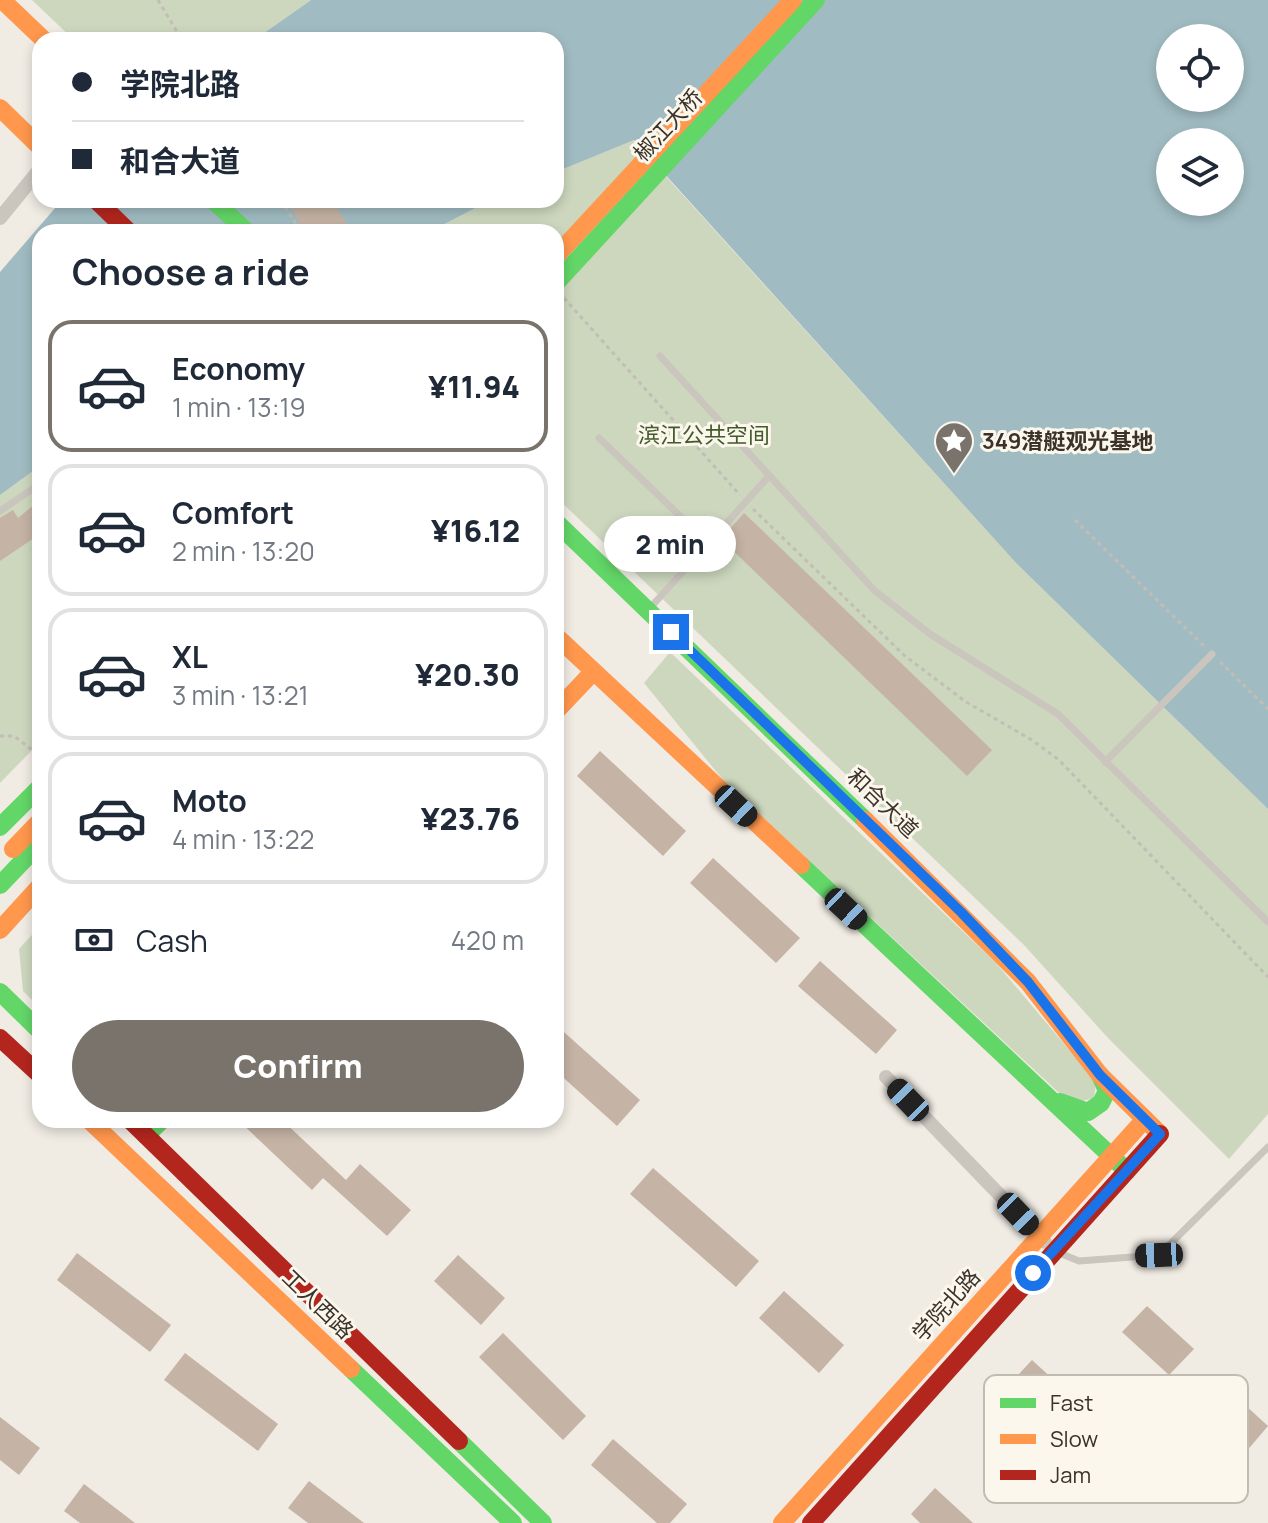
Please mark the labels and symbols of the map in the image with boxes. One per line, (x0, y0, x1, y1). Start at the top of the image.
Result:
street label: 椒江大桥 (627, 83, 709, 167)
park label: 滨江公共空间 (638, 420, 770, 450)
place icon: 349潜艇观光基地 (933, 420, 975, 475)
place label: 349潜艇观光基地 (982, 426, 1153, 456)
callout: 2 min (605, 516, 737, 572)
route end (653, 614, 689, 650)
street label: 和合大道 (841, 762, 925, 844)
car (710, 781, 762, 831)
car (820, 884, 872, 934)
car (883, 1074, 933, 1126)
car (993, 1188, 1043, 1240)
car (1135, 1242, 1183, 1268)
route start (1015, 1255, 1051, 1291)
street label: 学院北路 (905, 1262, 987, 1348)
street label: 工人西路 (276, 1263, 360, 1345)
legend (984, 1375, 1248, 1503)
text: Fast (1050, 1388, 1093, 1418)
text: Slow (1050, 1424, 1098, 1454)
text: Jam (1050, 1460, 1091, 1490)

